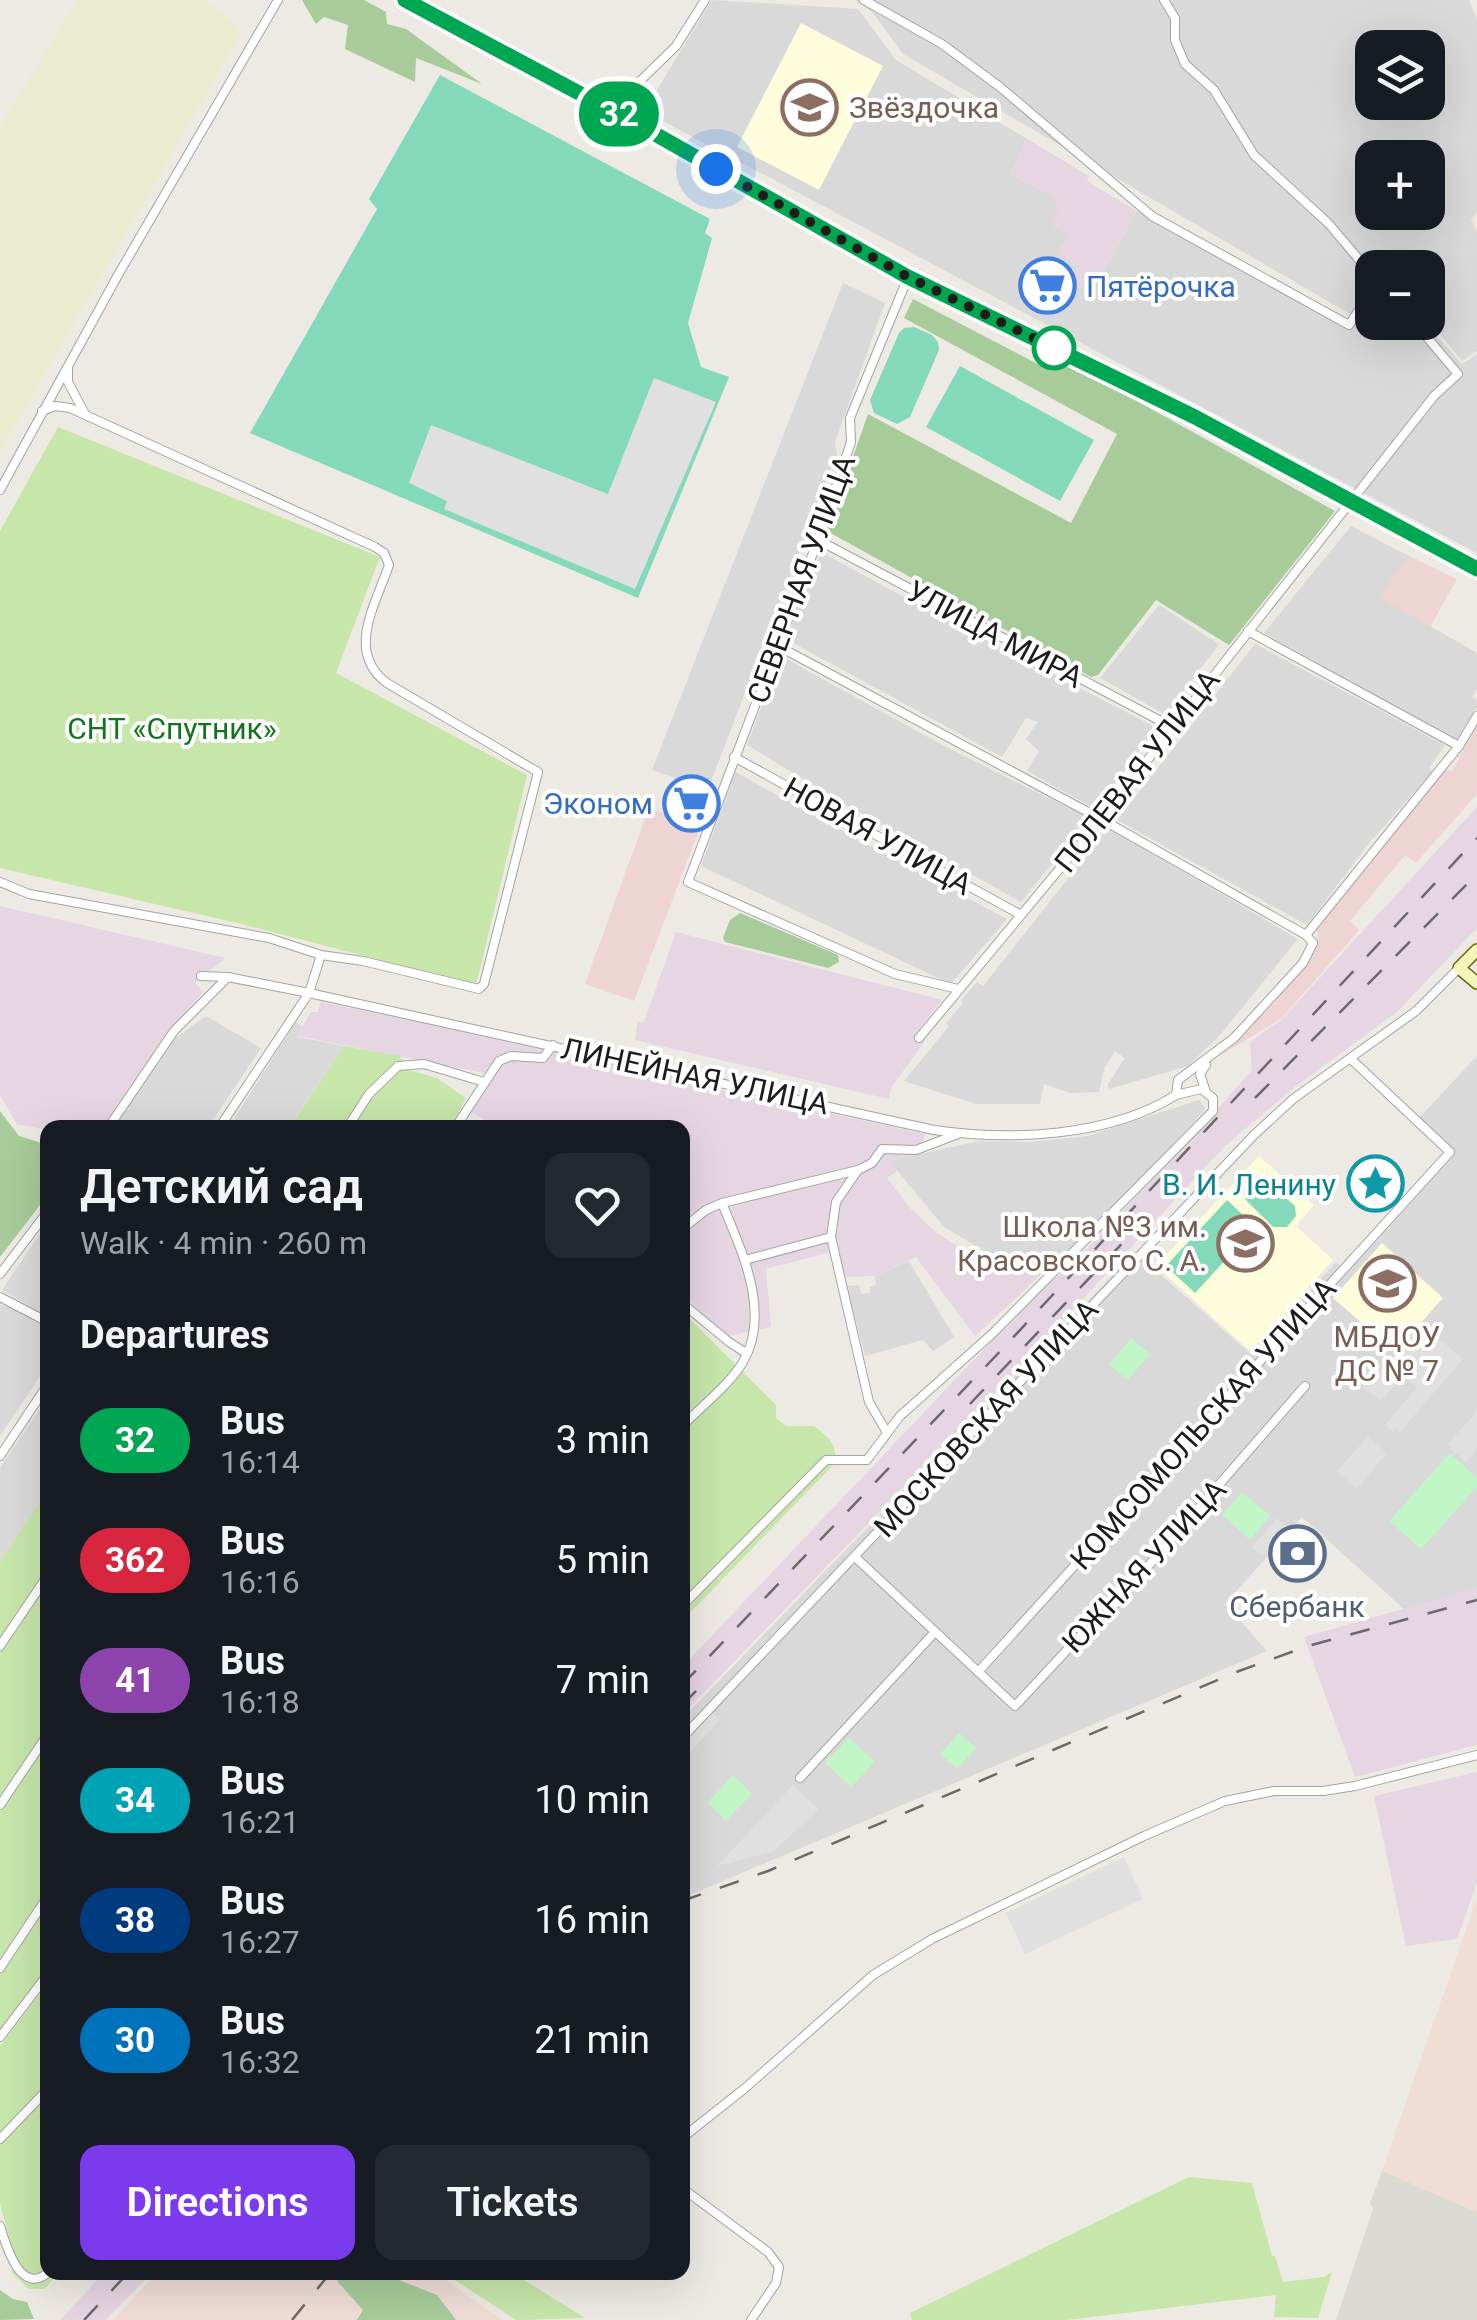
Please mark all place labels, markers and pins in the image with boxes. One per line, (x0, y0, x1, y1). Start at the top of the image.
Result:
school or university icon: Звёздочка (780, 77, 840, 137)
place label: Звёздочка (849, 90, 999, 125)
supermarket icon: Пятёрочка (1017, 256, 1077, 316)
place label: Пятёрочка (1086, 269, 1236, 304)
unlabelled marker (1033, 327, 1075, 369)
supermarket icon: Эконом (662, 773, 722, 833)
place label: Эконом (543, 786, 653, 821)
place icon: В. И. Ленину (1345, 1154, 1405, 1214)
place label: В. И. Ленину (1162, 1167, 1336, 1202)
place label: Школа №3 им. Красовского С. А. (957, 1209, 1207, 1278)
school or university icon: Школа №3 им. Красовского С. А. (1216, 1213, 1276, 1273)
school or university icon: МБДОУ ДС № 7 (1357, 1254, 1417, 1314)
place label: МБДОУ ДС № 7 (1334, 1319, 1440, 1388)
bank icon: Сбербанк (1267, 1524, 1327, 1584)
place label: Сбербанк (1229, 1589, 1365, 1624)

